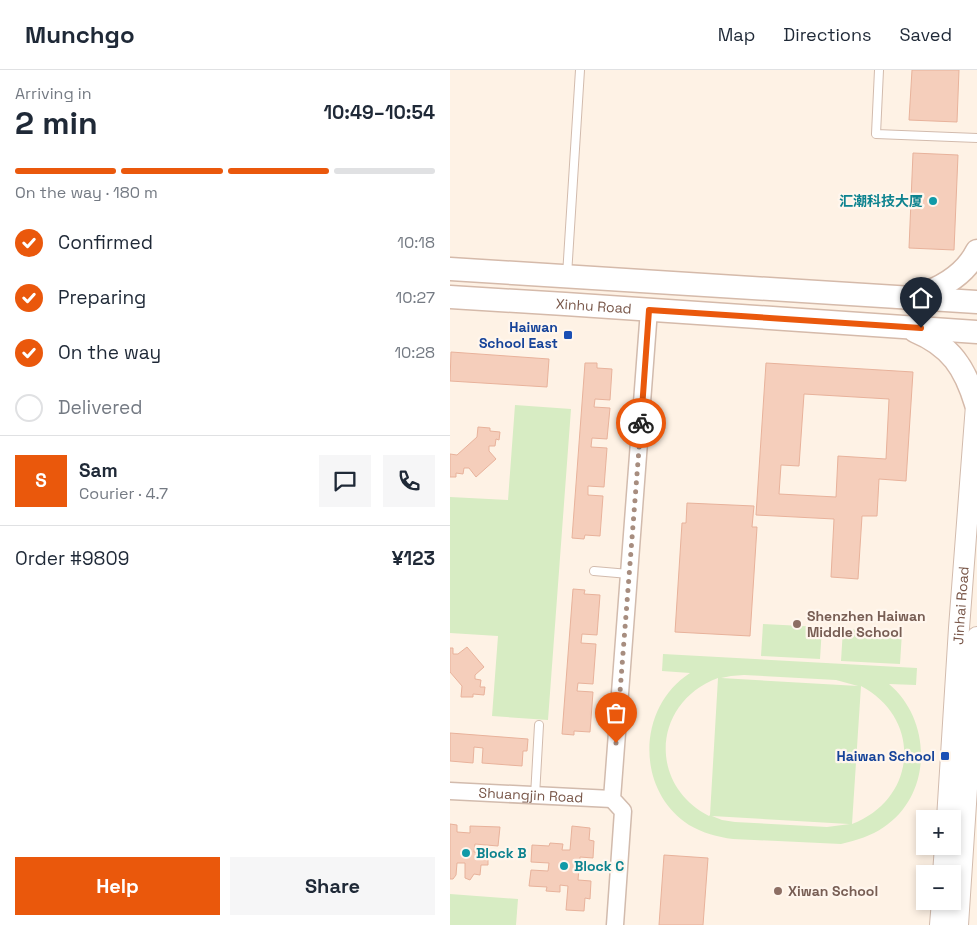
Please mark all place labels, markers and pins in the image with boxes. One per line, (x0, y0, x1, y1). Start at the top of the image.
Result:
place label: 汇潮科技大厦 (839, 192, 923, 210)
marker: 汇潮科技大厦 (927, 195, 939, 207)
pin (900, 277, 942, 328)
place label: Haiwan School East (479, 318, 558, 352)
marker: Haiwan School East (562, 329, 574, 341)
place label: Shenzhen Haiwan Middle School (807, 607, 926, 641)
marker: Shenzhen Haiwan Middle School (791, 618, 803, 630)
pin (595, 692, 637, 743)
place label: Haiwan School (837, 747, 935, 765)
marker: Haiwan School (939, 750, 951, 762)
place label: Block B (476, 844, 527, 862)
marker: Block B (460, 847, 472, 859)
place label: Block C (574, 857, 624, 875)
marker: Block C (558, 860, 570, 872)
place label: Xiwan School (788, 882, 878, 900)
marker: Xiwan School (772, 885, 784, 897)

